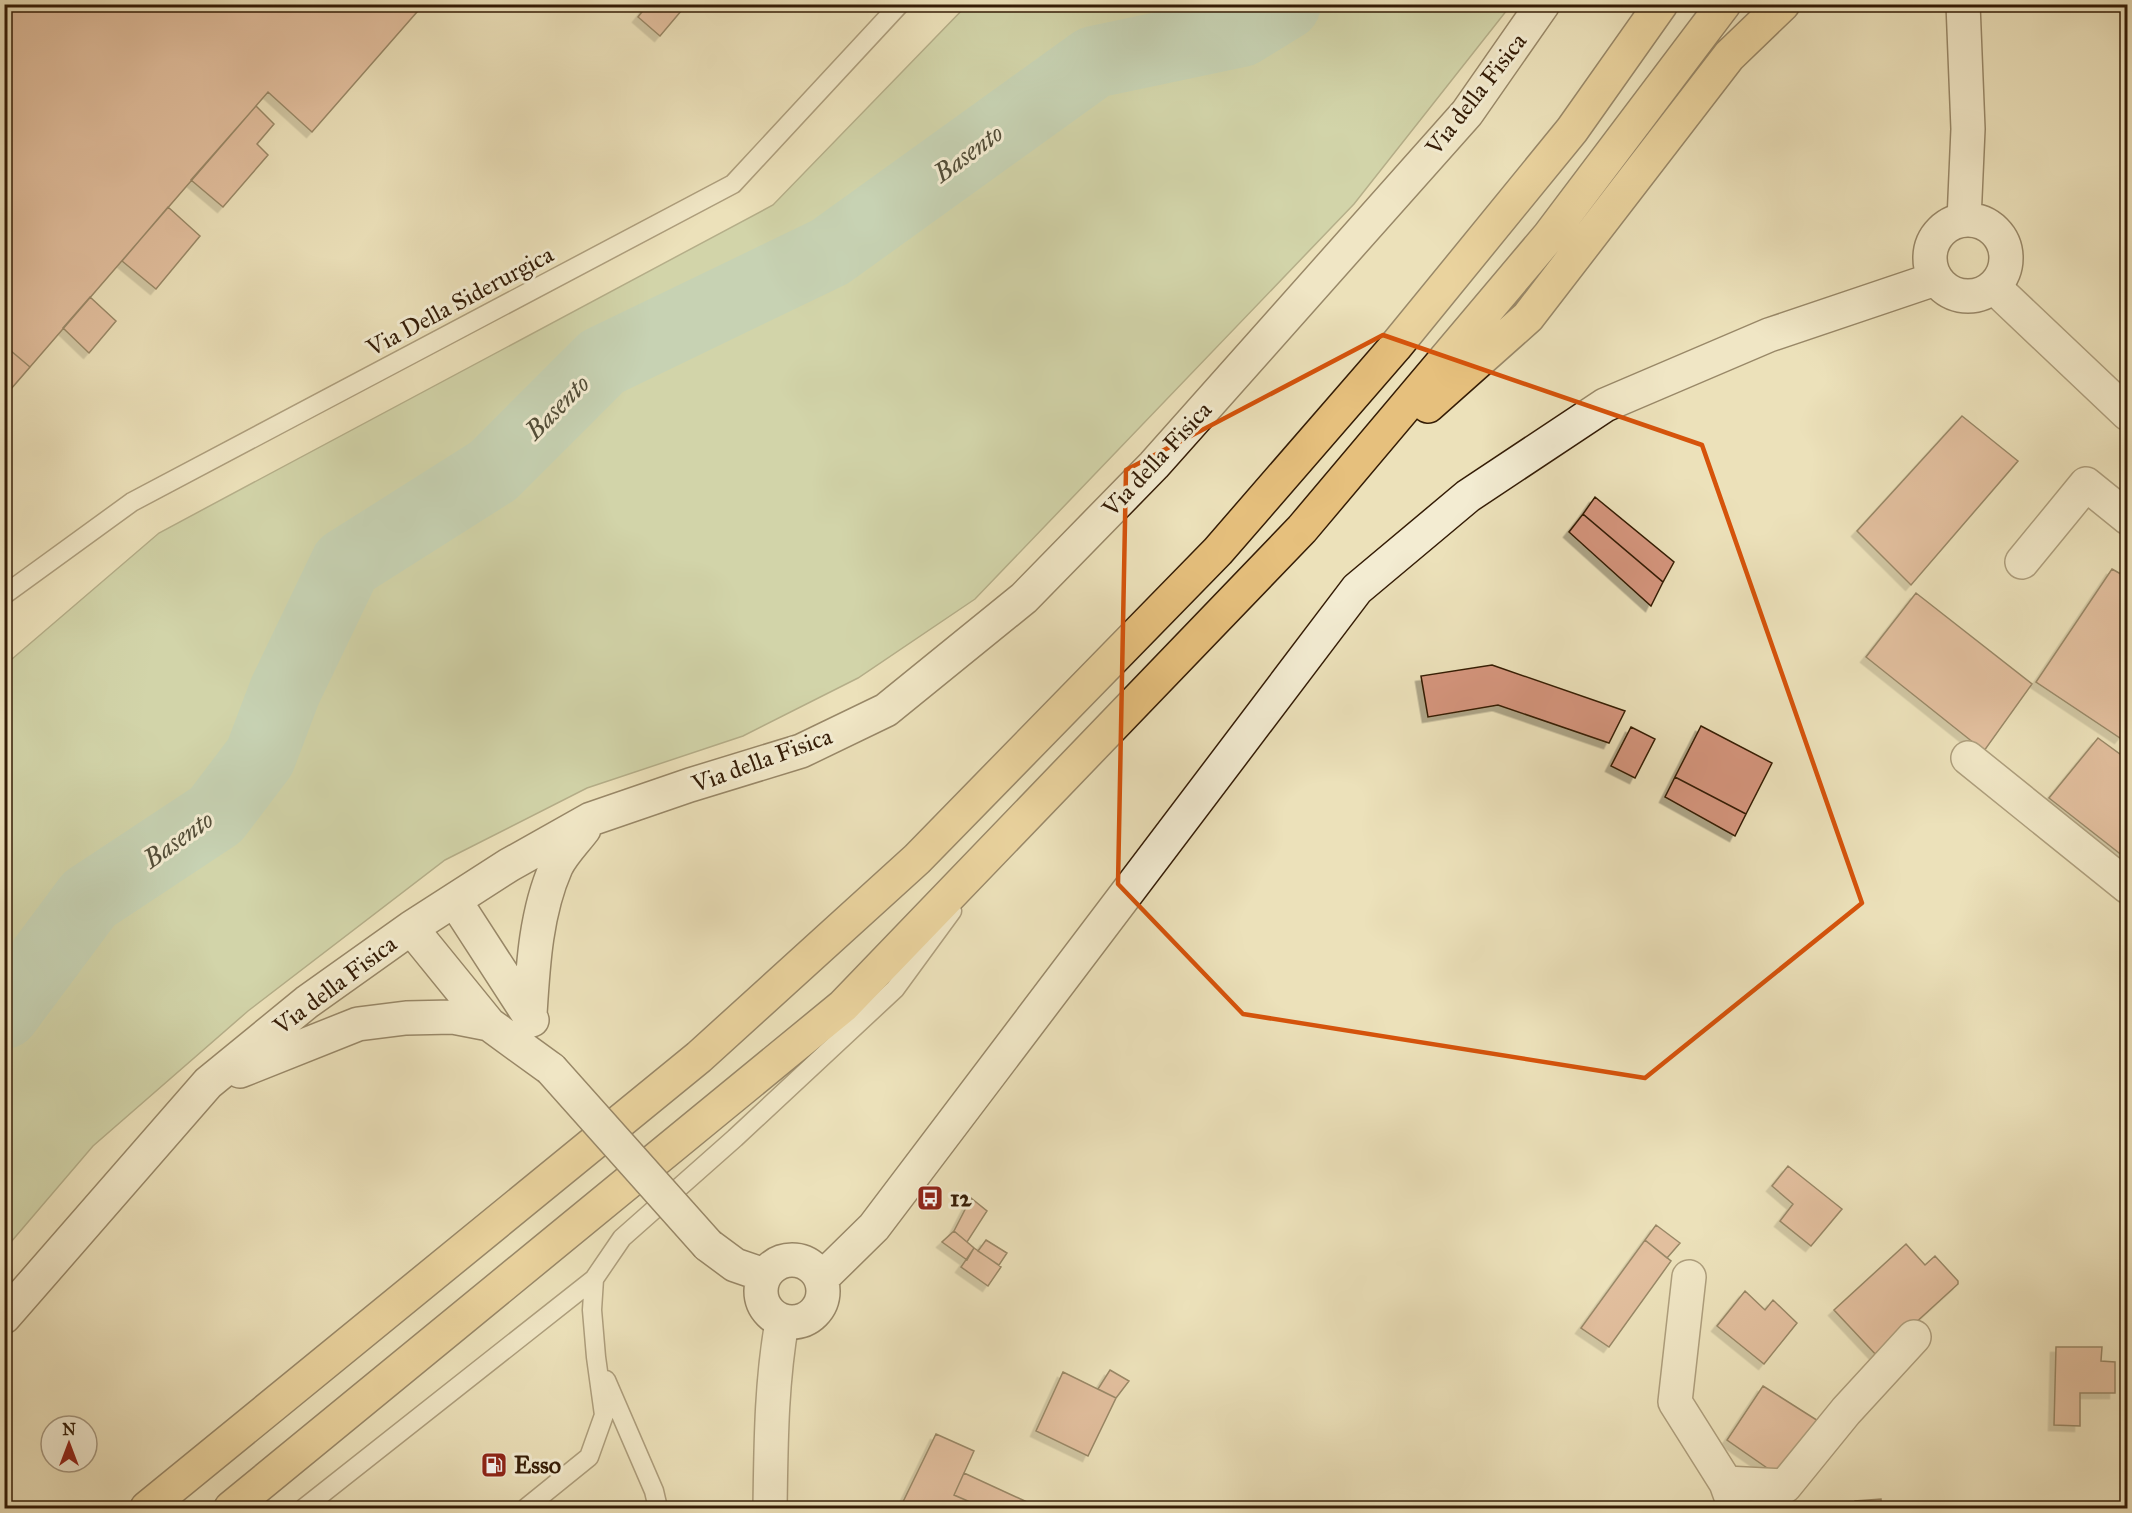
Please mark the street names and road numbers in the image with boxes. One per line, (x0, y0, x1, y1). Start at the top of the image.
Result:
street label: Via della Fisica (1418, 26, 1534, 162)
street label: Via Della Siderurgica (361, 239, 559, 363)
street label: Via della Fisica (1095, 394, 1219, 524)
street label: Via della Fisica (687, 721, 837, 800)
street label: Via della Fisica (267, 928, 403, 1042)

